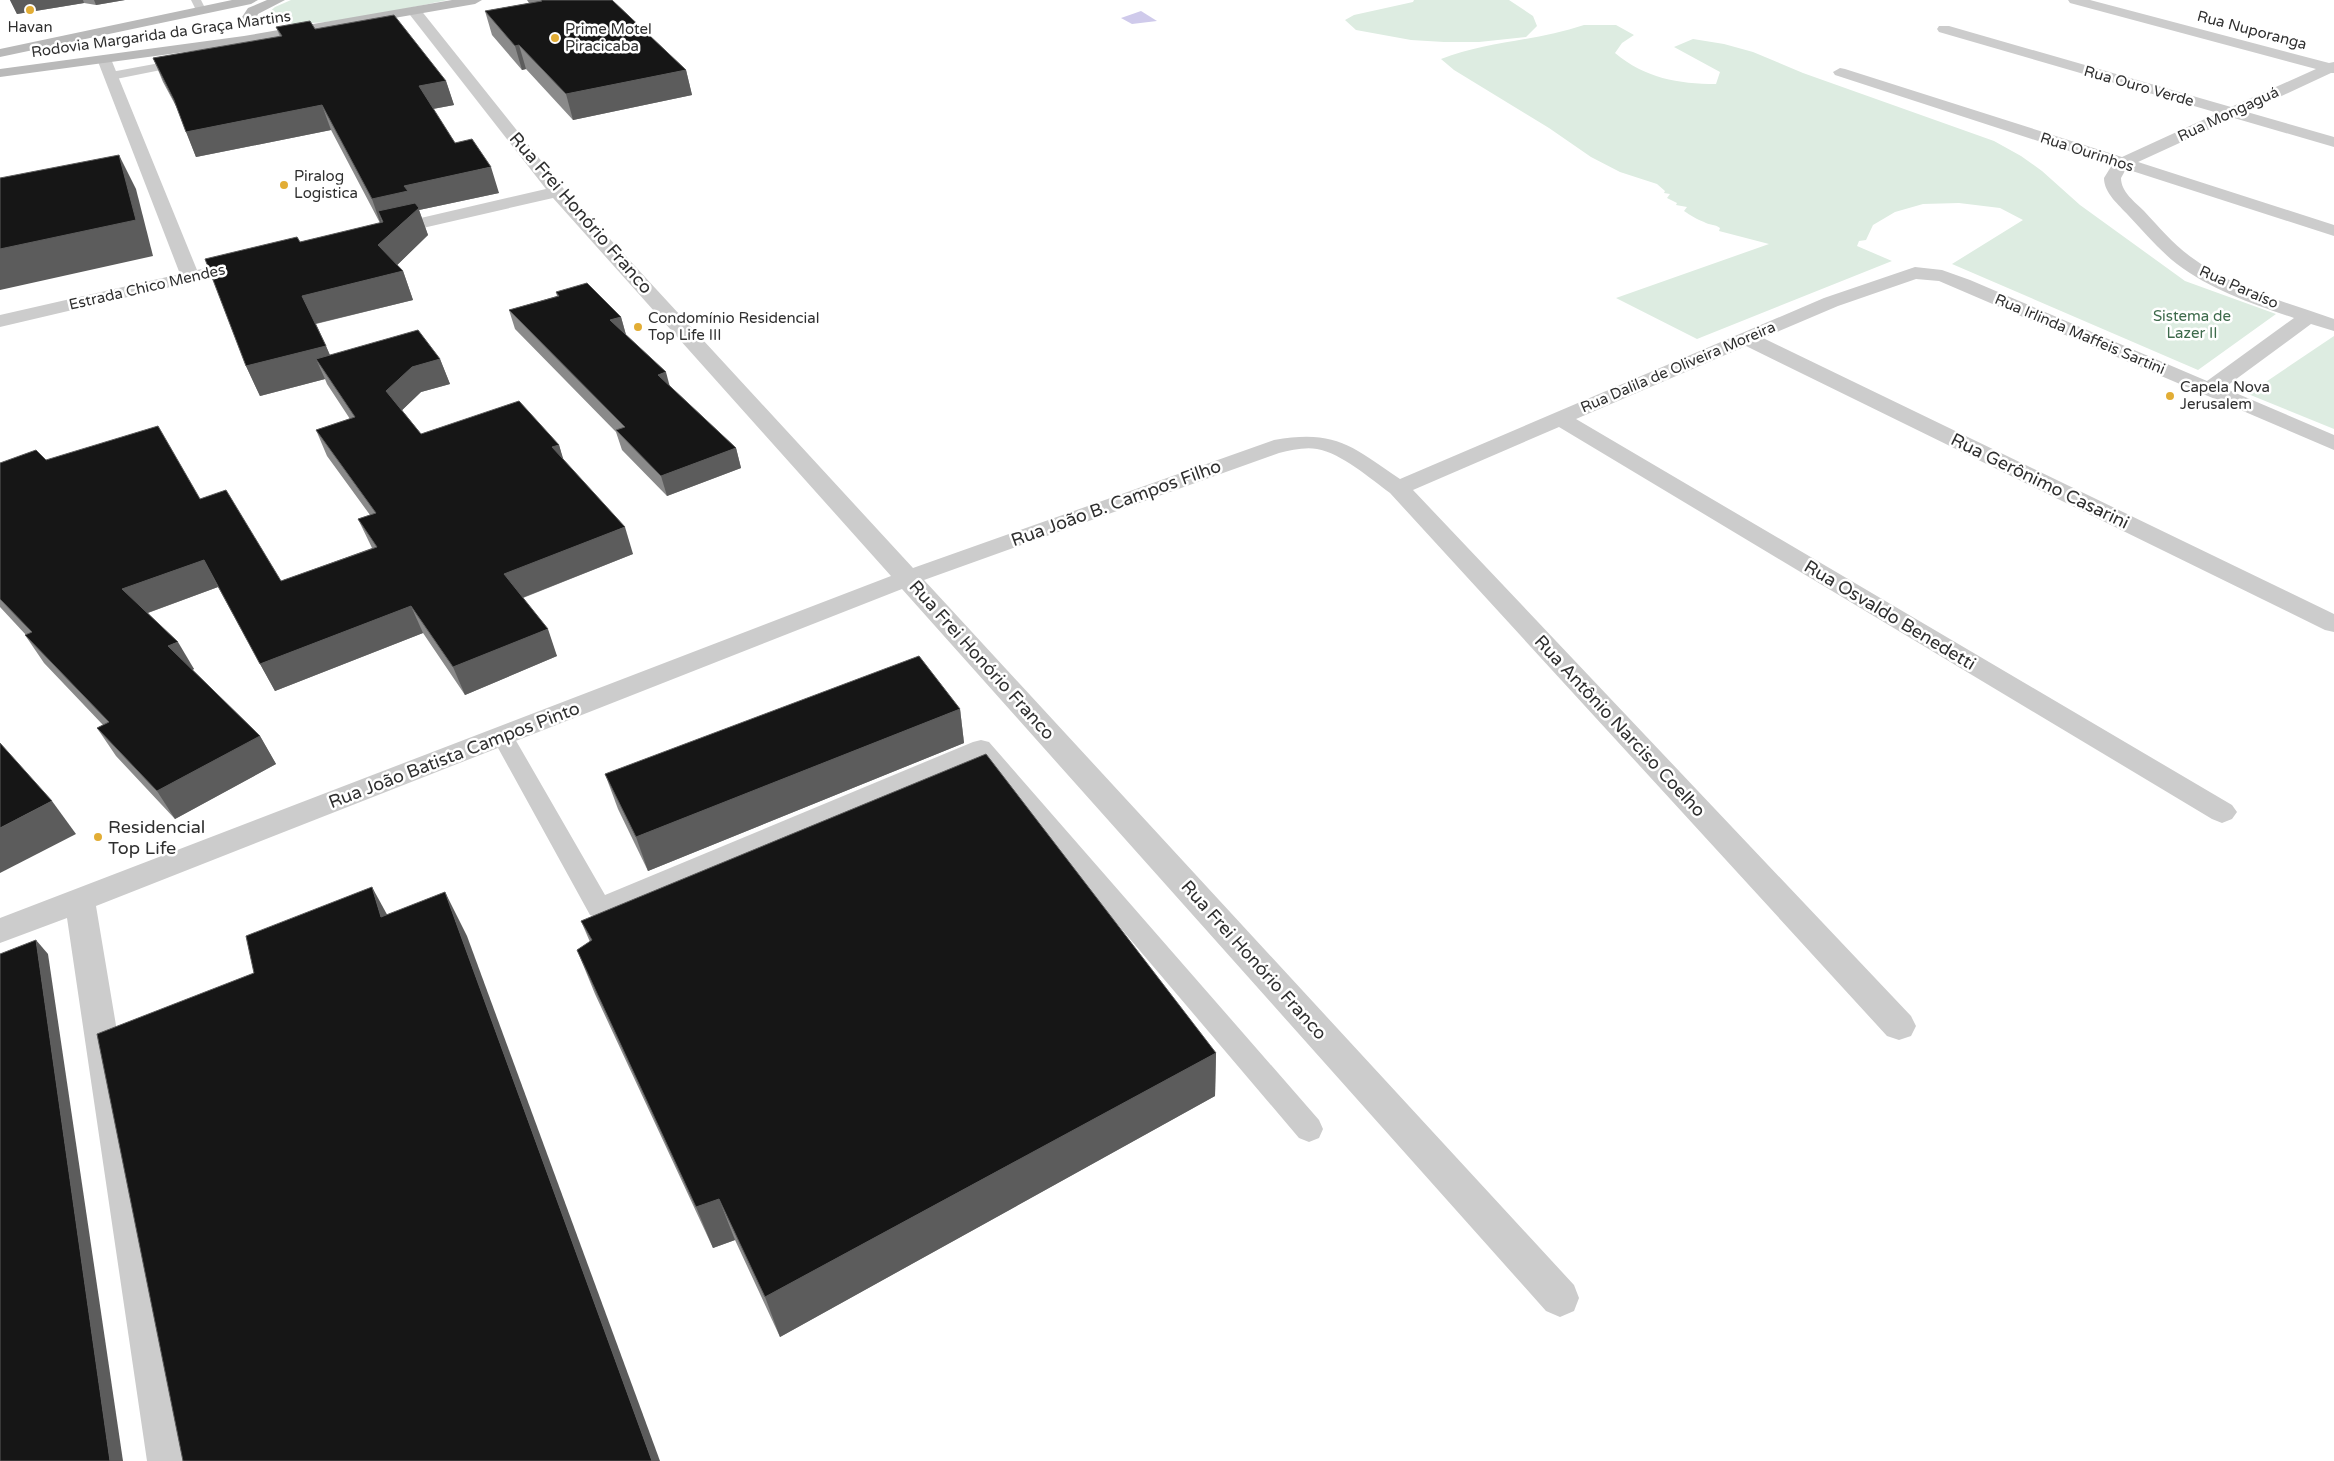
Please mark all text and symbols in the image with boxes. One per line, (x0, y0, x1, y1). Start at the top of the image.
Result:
marker: Havan (24, 4, 36, 16)
street label: Rodovia Margarida da Graça Martins (30, 7, 292, 61)
street label: Rua Nuporanga (2195, 7, 2309, 53)
place label: Havan (7, 18, 53, 36)
place label: Prime Motel Piracicaba (565, 20, 652, 55)
marker: Prime Motel Piracicaba (549, 32, 561, 44)
street label: Rua Ouro Verde (2082, 62, 2196, 110)
street label: Rua Mongaguá (2175, 83, 2281, 145)
street label: Rua Frei Honório Franco (505, 128, 657, 298)
street label: Rua Ourinhos (2038, 128, 2136, 176)
place label: Piralog Logistica (294, 167, 358, 202)
marker: Piralog Logistica (278, 179, 290, 191)
street label: Estrada Chico Mendes (67, 260, 227, 314)
street label: Rua Paraíso (2197, 262, 2281, 312)
street label: Rua Irlinda Maffeis Sartini (1992, 290, 2168, 378)
park label: Sistema de Lazer II (2153, 307, 2231, 342)
place label: Condomínio Residencial Top Life III (648, 309, 820, 344)
street label: Rua Dalila de Oliveira Moreira (1578, 318, 1778, 416)
marker: Condomínio Residencial Top Life III (632, 321, 644, 333)
place label: Capela Nova Jerusalem (2180, 378, 2270, 413)
marker: Capela Nova Jerusalem (2164, 390, 2176, 402)
street label: Rua Gerônimo Casarini (1947, 428, 2133, 534)
street label: Rua João B. Campos Filho (1008, 455, 1224, 551)
street label: Rua Osvaldo Benedetti (1800, 555, 1980, 675)
street label: Rua Frei Honório Franco (905, 576, 1059, 744)
street label: Rua Antônio Narciso Coelho (1530, 630, 1710, 822)
street label: Rua João Batista Campos Pinto (325, 697, 583, 813)
place label: Residencial Top Life (108, 816, 205, 859)
marker: Residencial Top Life (92, 831, 104, 843)
street label: Rua Frei Honório Franco (1177, 876, 1331, 1044)

